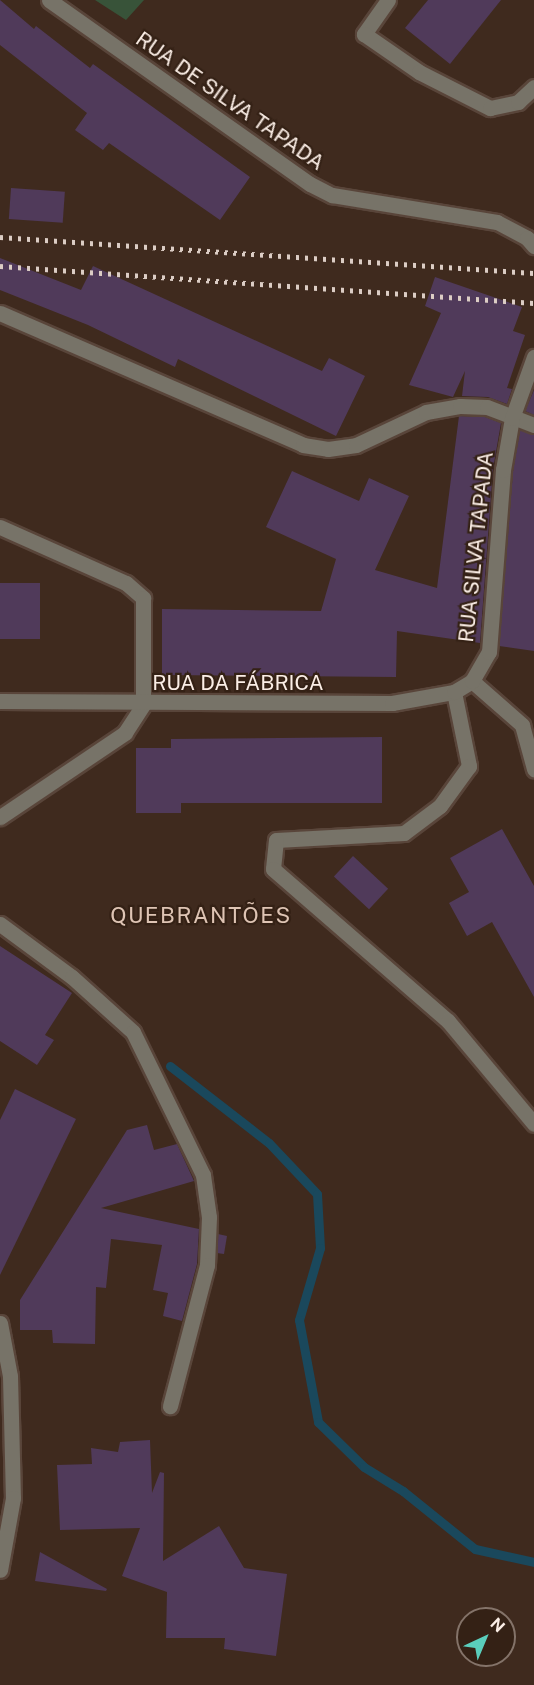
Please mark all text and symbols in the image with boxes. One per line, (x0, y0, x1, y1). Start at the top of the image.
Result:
street label: RUA DE SILVA TAPADA (131, 26, 329, 176)
street label: RUA SILVA TAPADA (453, 450, 499, 644)
street label: RUA DA FÁBRICA (152, 670, 324, 696)
district label: QUEBRANTÕES (110, 903, 292, 929)
north arrow (456, 1607, 516, 1667)
text: N (486, 1614, 509, 1636)

